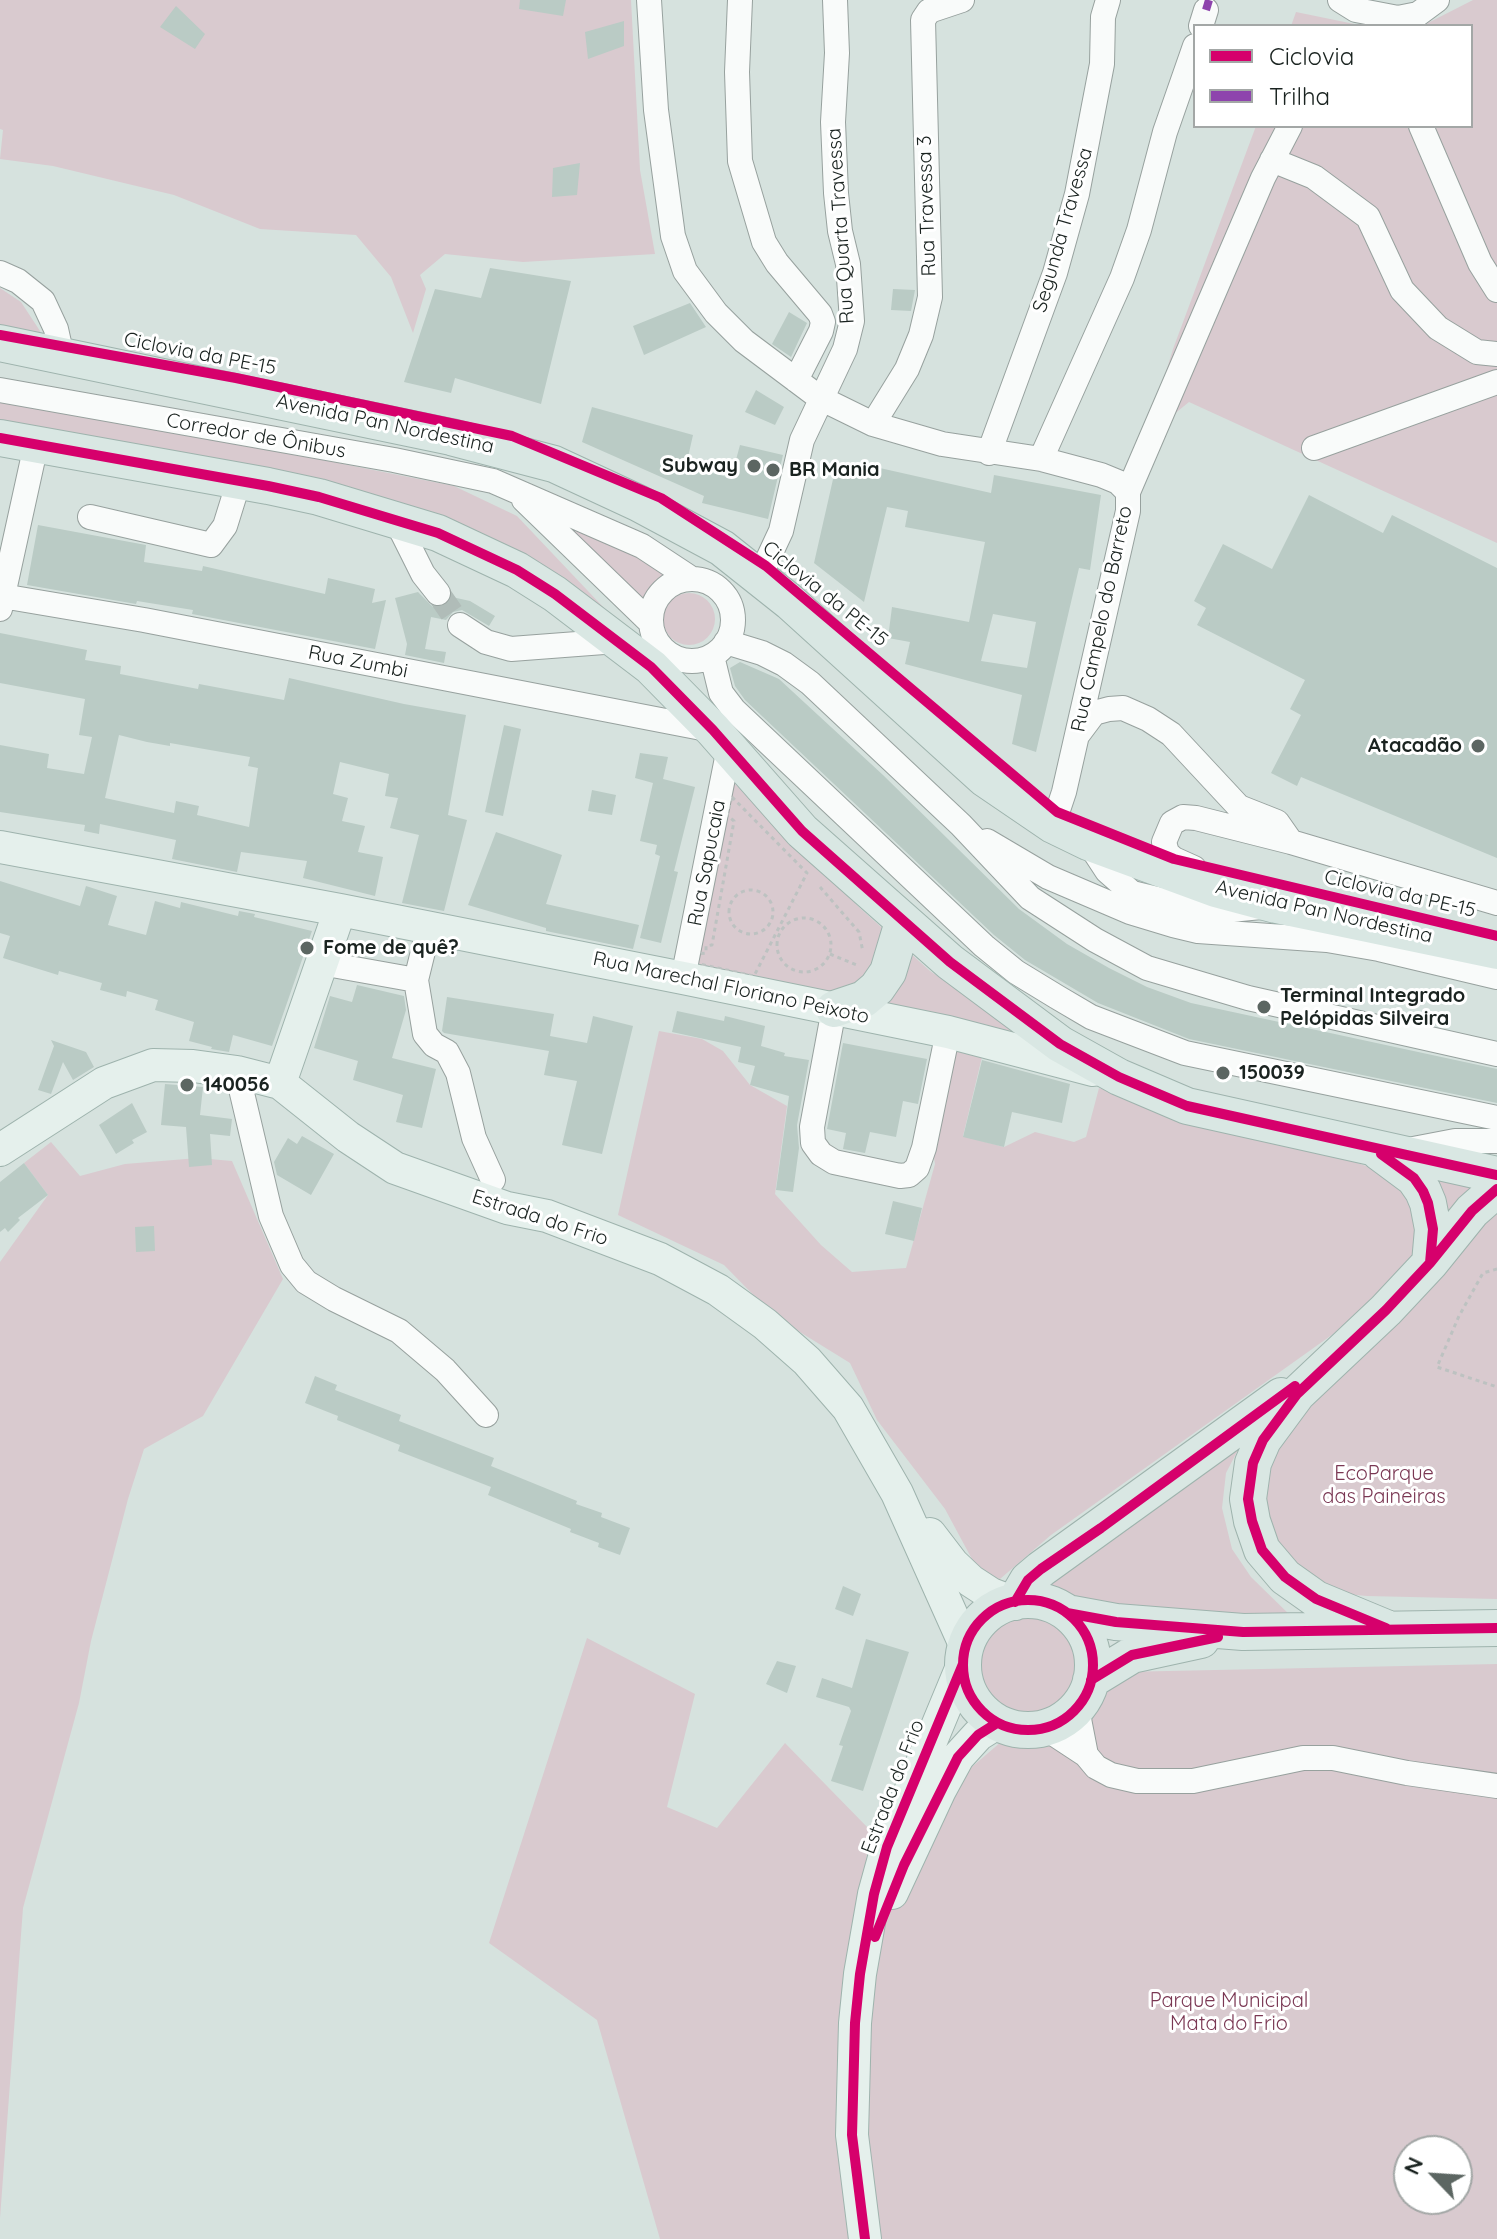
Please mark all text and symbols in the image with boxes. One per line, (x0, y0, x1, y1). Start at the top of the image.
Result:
legend (1193, 24, 1473, 128)
text: Ciclovia (1269, 41, 1354, 71)
text: Trilha (1269, 81, 1330, 111)
street label: Rua Quarta Travessa (822, 127, 860, 325)
street label: Rua Travessa 3 (913, 135, 941, 277)
street label: Segunda Travessa (1028, 145, 1098, 315)
street label: Ciclovia da PE-15 (122, 327, 278, 381)
street label: Avenida Pan Nordestina (274, 389, 496, 459)
street label: Corredor de Ônibus (164, 408, 348, 464)
place label: Subway (662, 454, 738, 478)
marker: Subway (745, 457, 763, 475)
place label: BR Mania (789, 458, 880, 482)
marker: BR Mania (764, 461, 782, 479)
street label: Rua Campelo do Barreto (1066, 504, 1138, 734)
street label: Ciclovia da PE-15 (757, 536, 893, 652)
street label: Rua Zumbi (306, 641, 410, 683)
place label: Atacadão (1368, 734, 1462, 758)
marker: Atacadão (1469, 737, 1487, 755)
street label: Rua Sapucaia (683, 798, 731, 928)
street label: Ciclovia da PE-15 (1322, 865, 1478, 923)
street label: Avenida Pan Nordestina (1213, 875, 1435, 949)
place label: Fome de quê? (323, 936, 459, 960)
marker: Fome de quê? (298, 939, 316, 957)
street label: Rua Marechal Floriano Peixoto (591, 947, 871, 1029)
place label: Terminal Integrado Pelópidas Silveira (1280, 984, 1465, 1031)
marker: Terminal Integrado Pelópidas Silveira (1255, 998, 1273, 1016)
place label: 150039 (1239, 1061, 1305, 1085)
marker: 150039 (1214, 1064, 1232, 1082)
place label: 140056 (203, 1073, 270, 1097)
marker: 140056 (178, 1076, 196, 1094)
street label: Estrada do Frio (469, 1185, 611, 1251)
park label: EcoParque das Paineiras (1322, 1462, 1446, 1509)
street label: Estrada do Frio (856, 1717, 930, 1857)
park label: Parque Municipal Mata do Frio (1150, 1989, 1308, 2036)
north arrow (1393, 2135, 1473, 2215)
text: N (1397, 2152, 1429, 2179)

